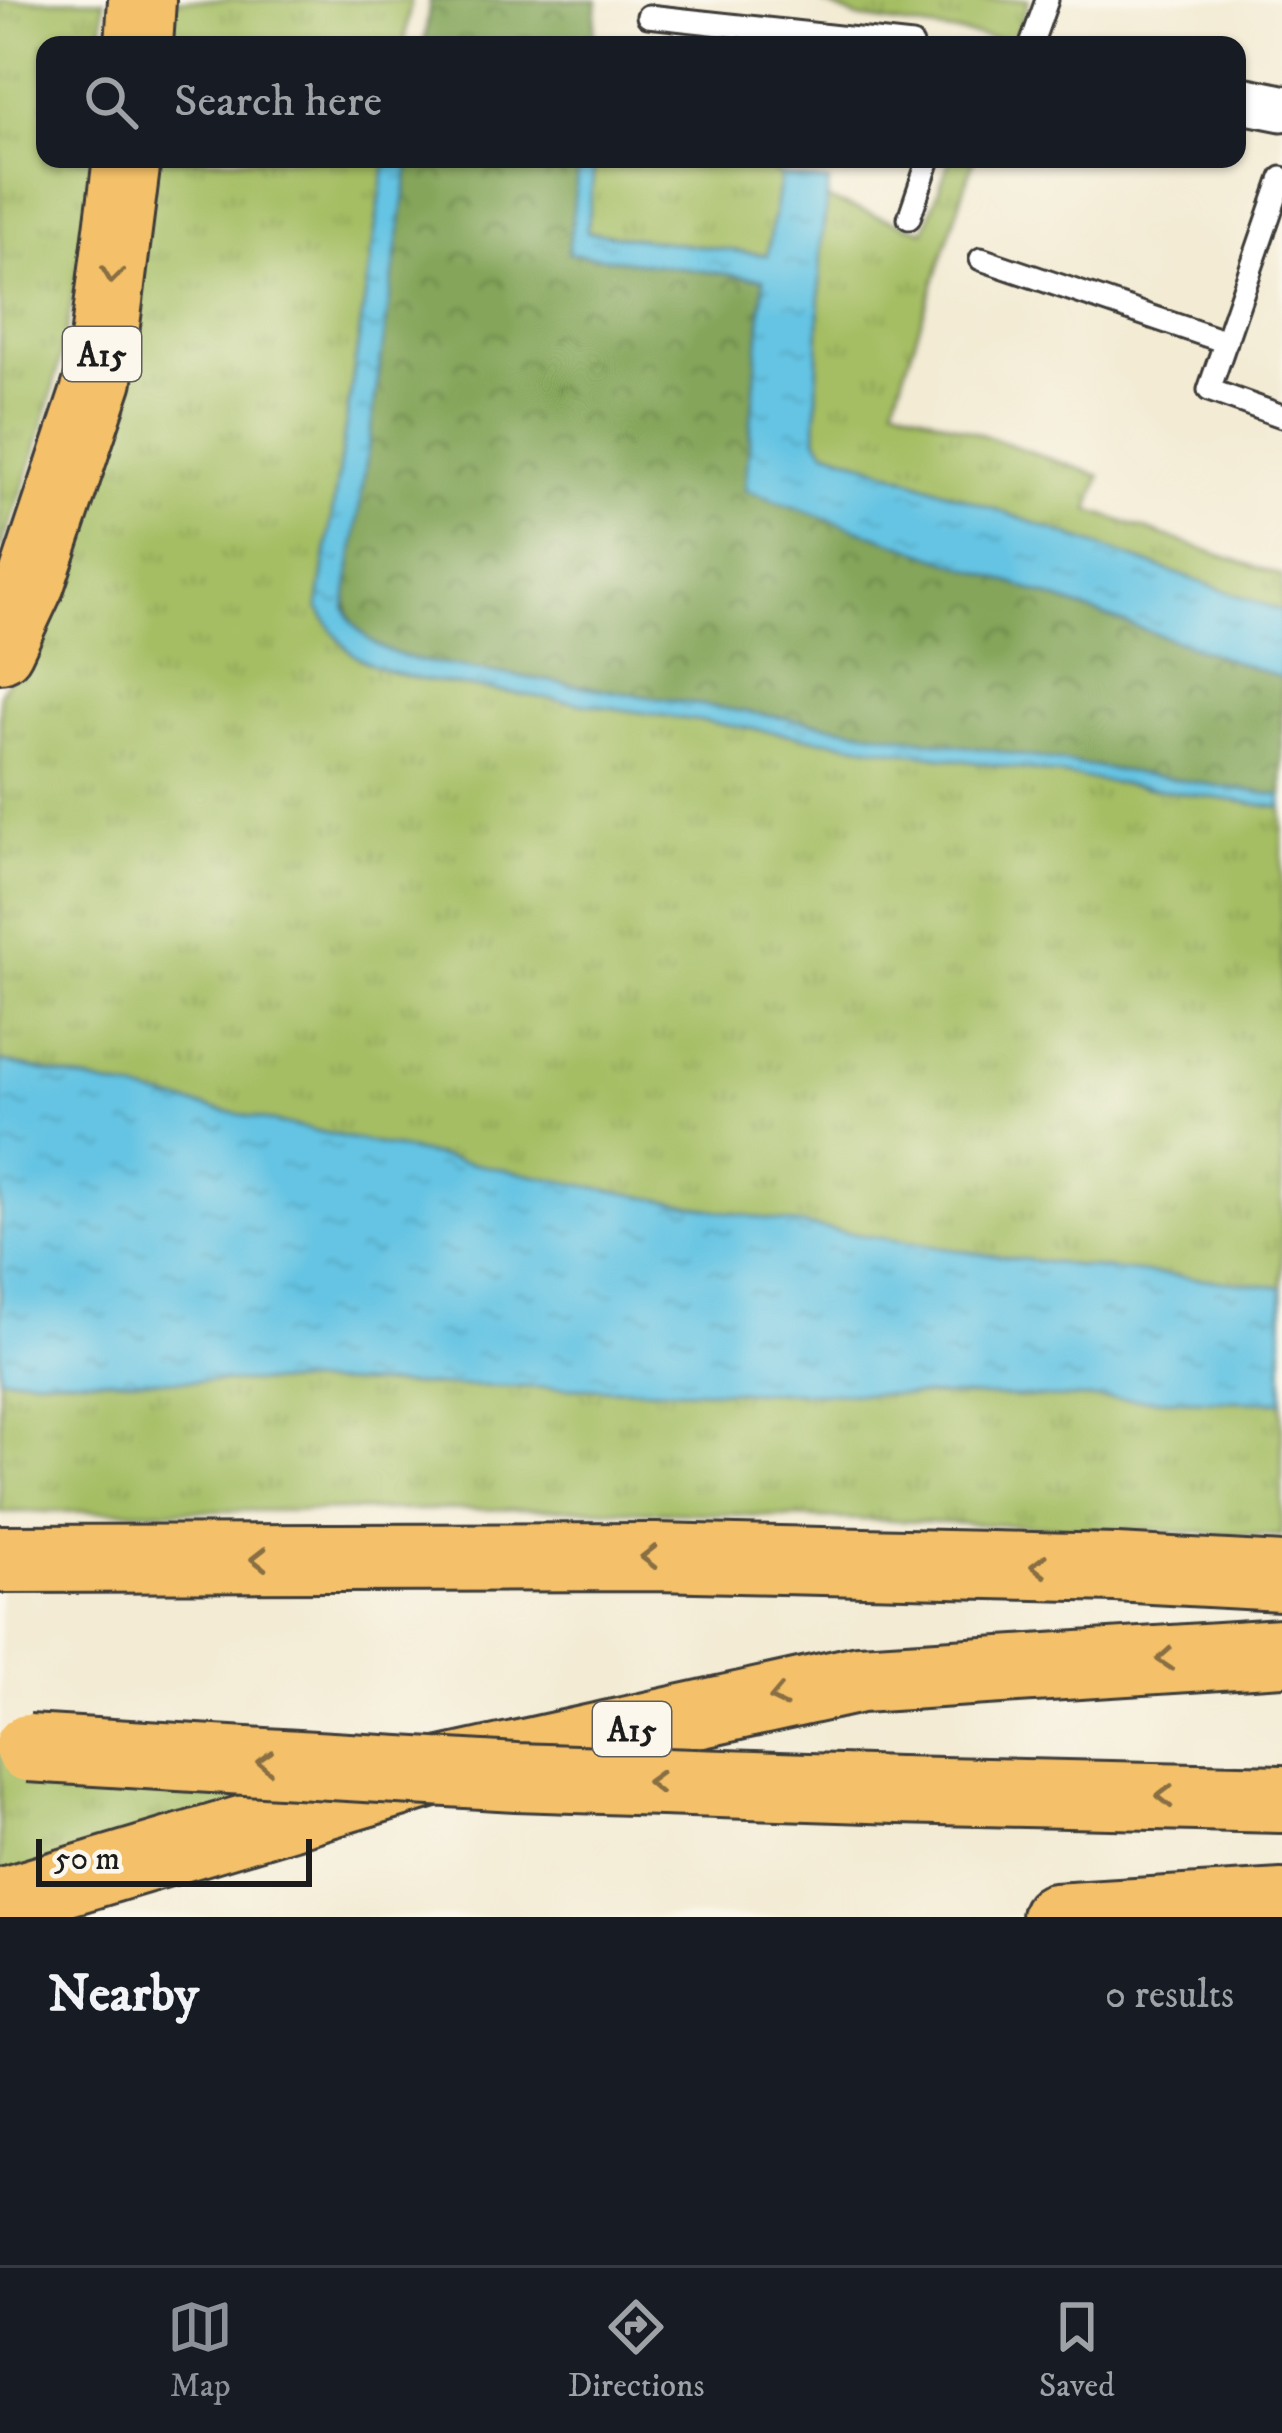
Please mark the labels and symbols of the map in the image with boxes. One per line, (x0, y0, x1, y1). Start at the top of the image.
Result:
one-way arrow (100, 265, 126, 285)
road number: A15 (63, 327, 141, 381)
one-way arrow (639, 1545, 658, 1571)
one-way arrow (249, 1546, 267, 1572)
one-way arrow (1029, 1554, 1048, 1580)
one-way arrow (1155, 1646, 1174, 1672)
one-way arrow (768, 1683, 788, 1708)
road number: A15 (593, 1702, 671, 1756)
one-way arrow (255, 1749, 274, 1775)
one-way arrow (645, 1769, 664, 1795)
one-way arrow (1155, 1784, 1174, 1810)
scale bar (36, 1833, 312, 1886)

